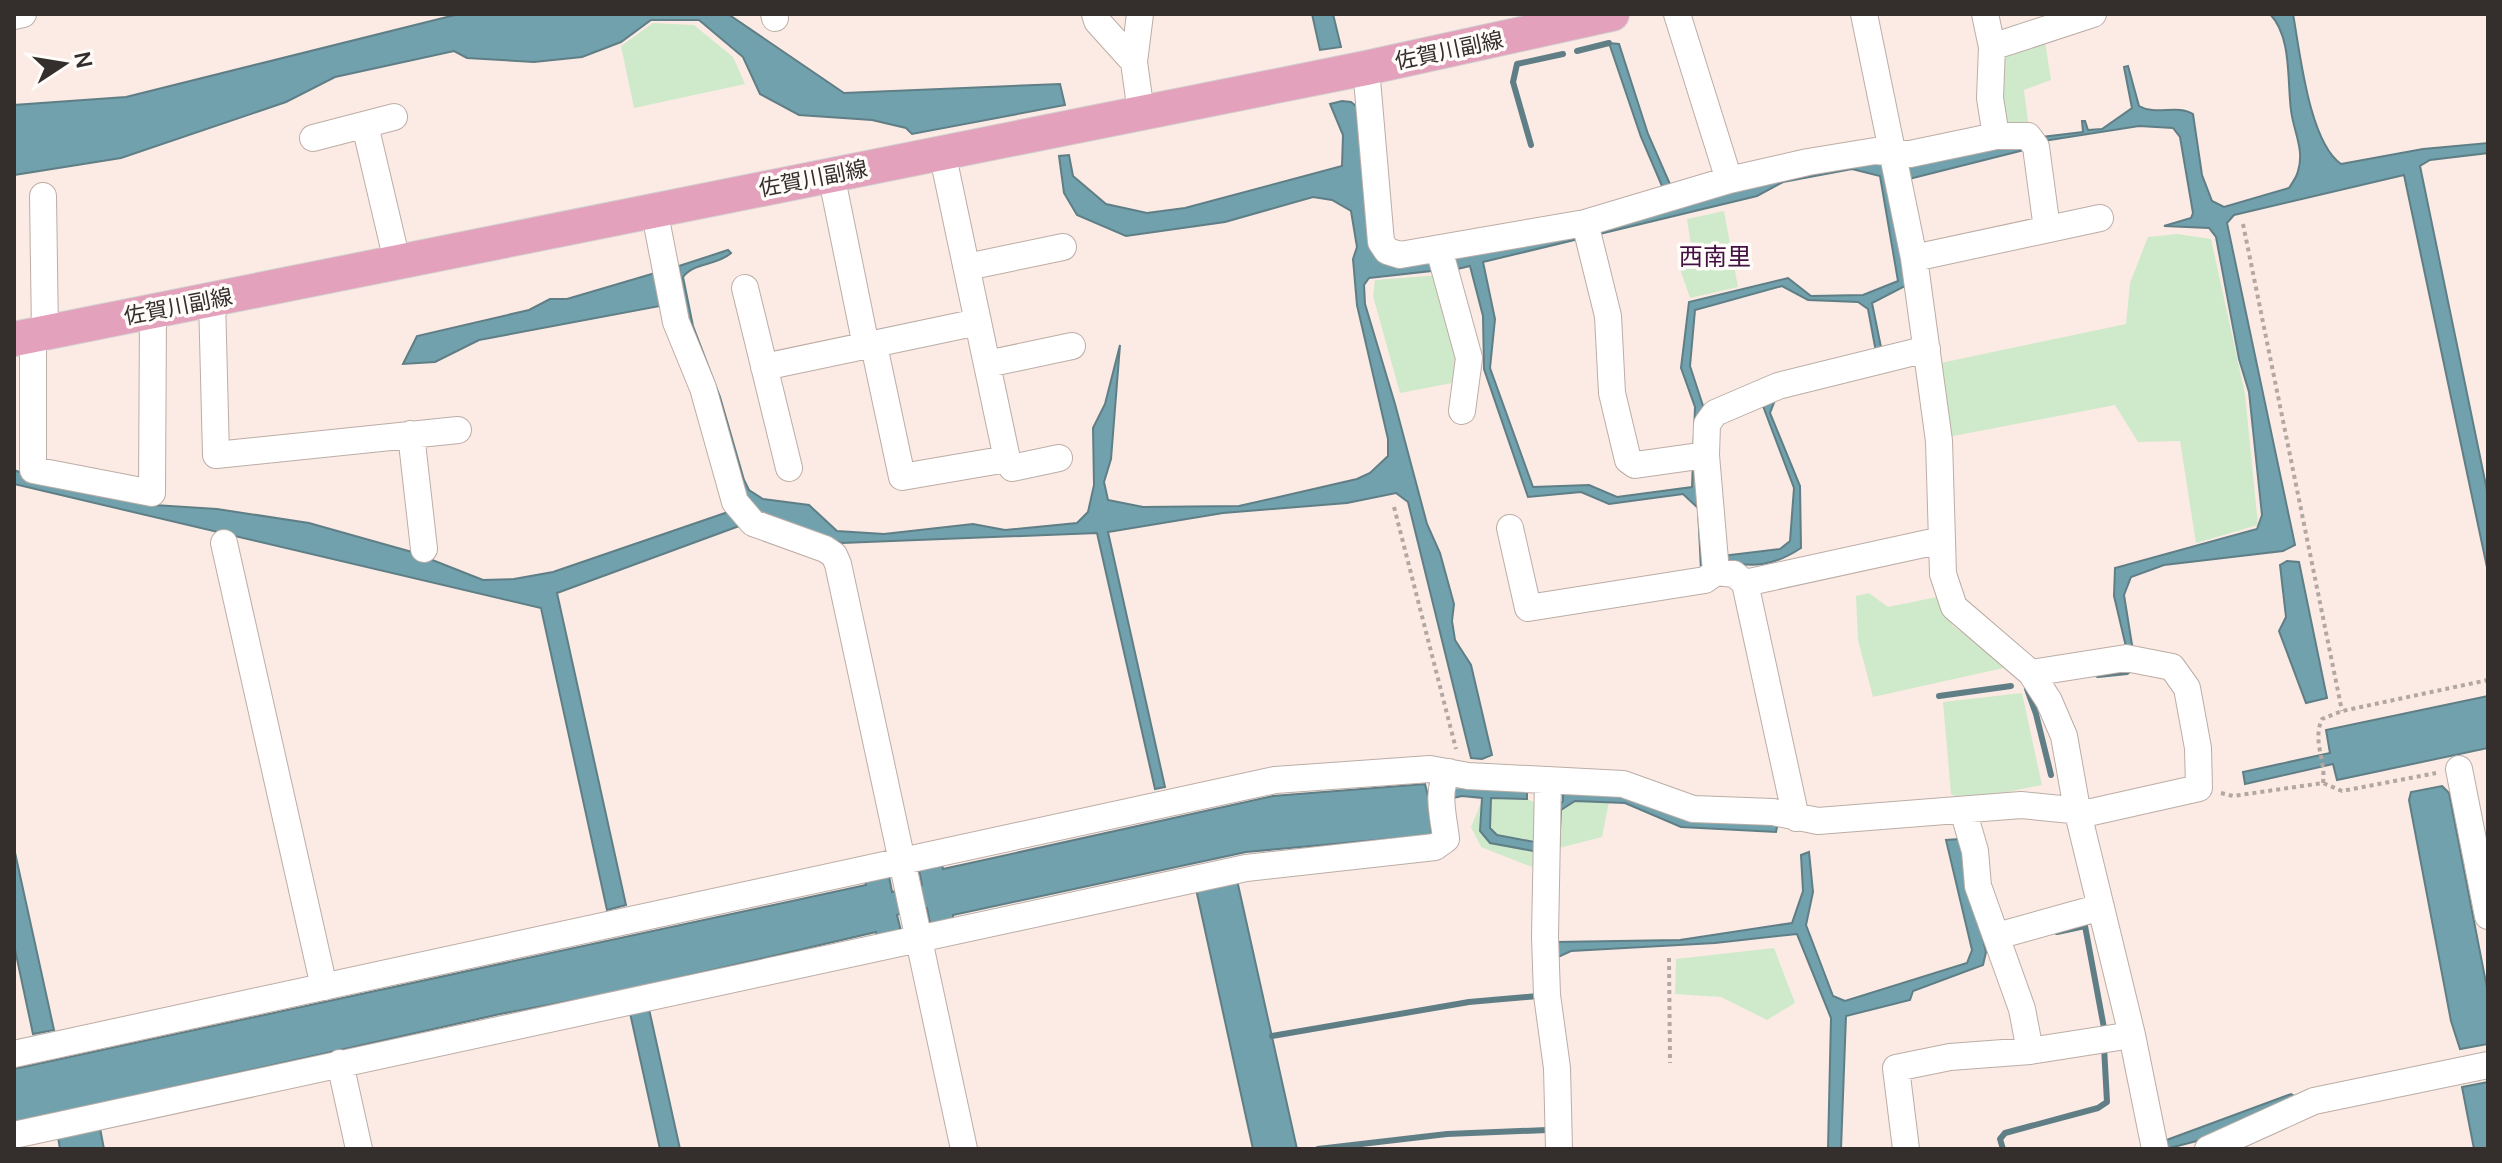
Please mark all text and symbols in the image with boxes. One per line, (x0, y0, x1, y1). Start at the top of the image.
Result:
north arrow (24, 24, 104, 104)
street label: 佐賀川副線 (1392, 24, 1506, 76)
text: N (67, 49, 100, 71)
street label: 佐賀川副線 (756, 153, 870, 203)
district label: 西南里 (1679, 239, 1751, 272)
street label: 佐賀川副線 (121, 281, 235, 331)

